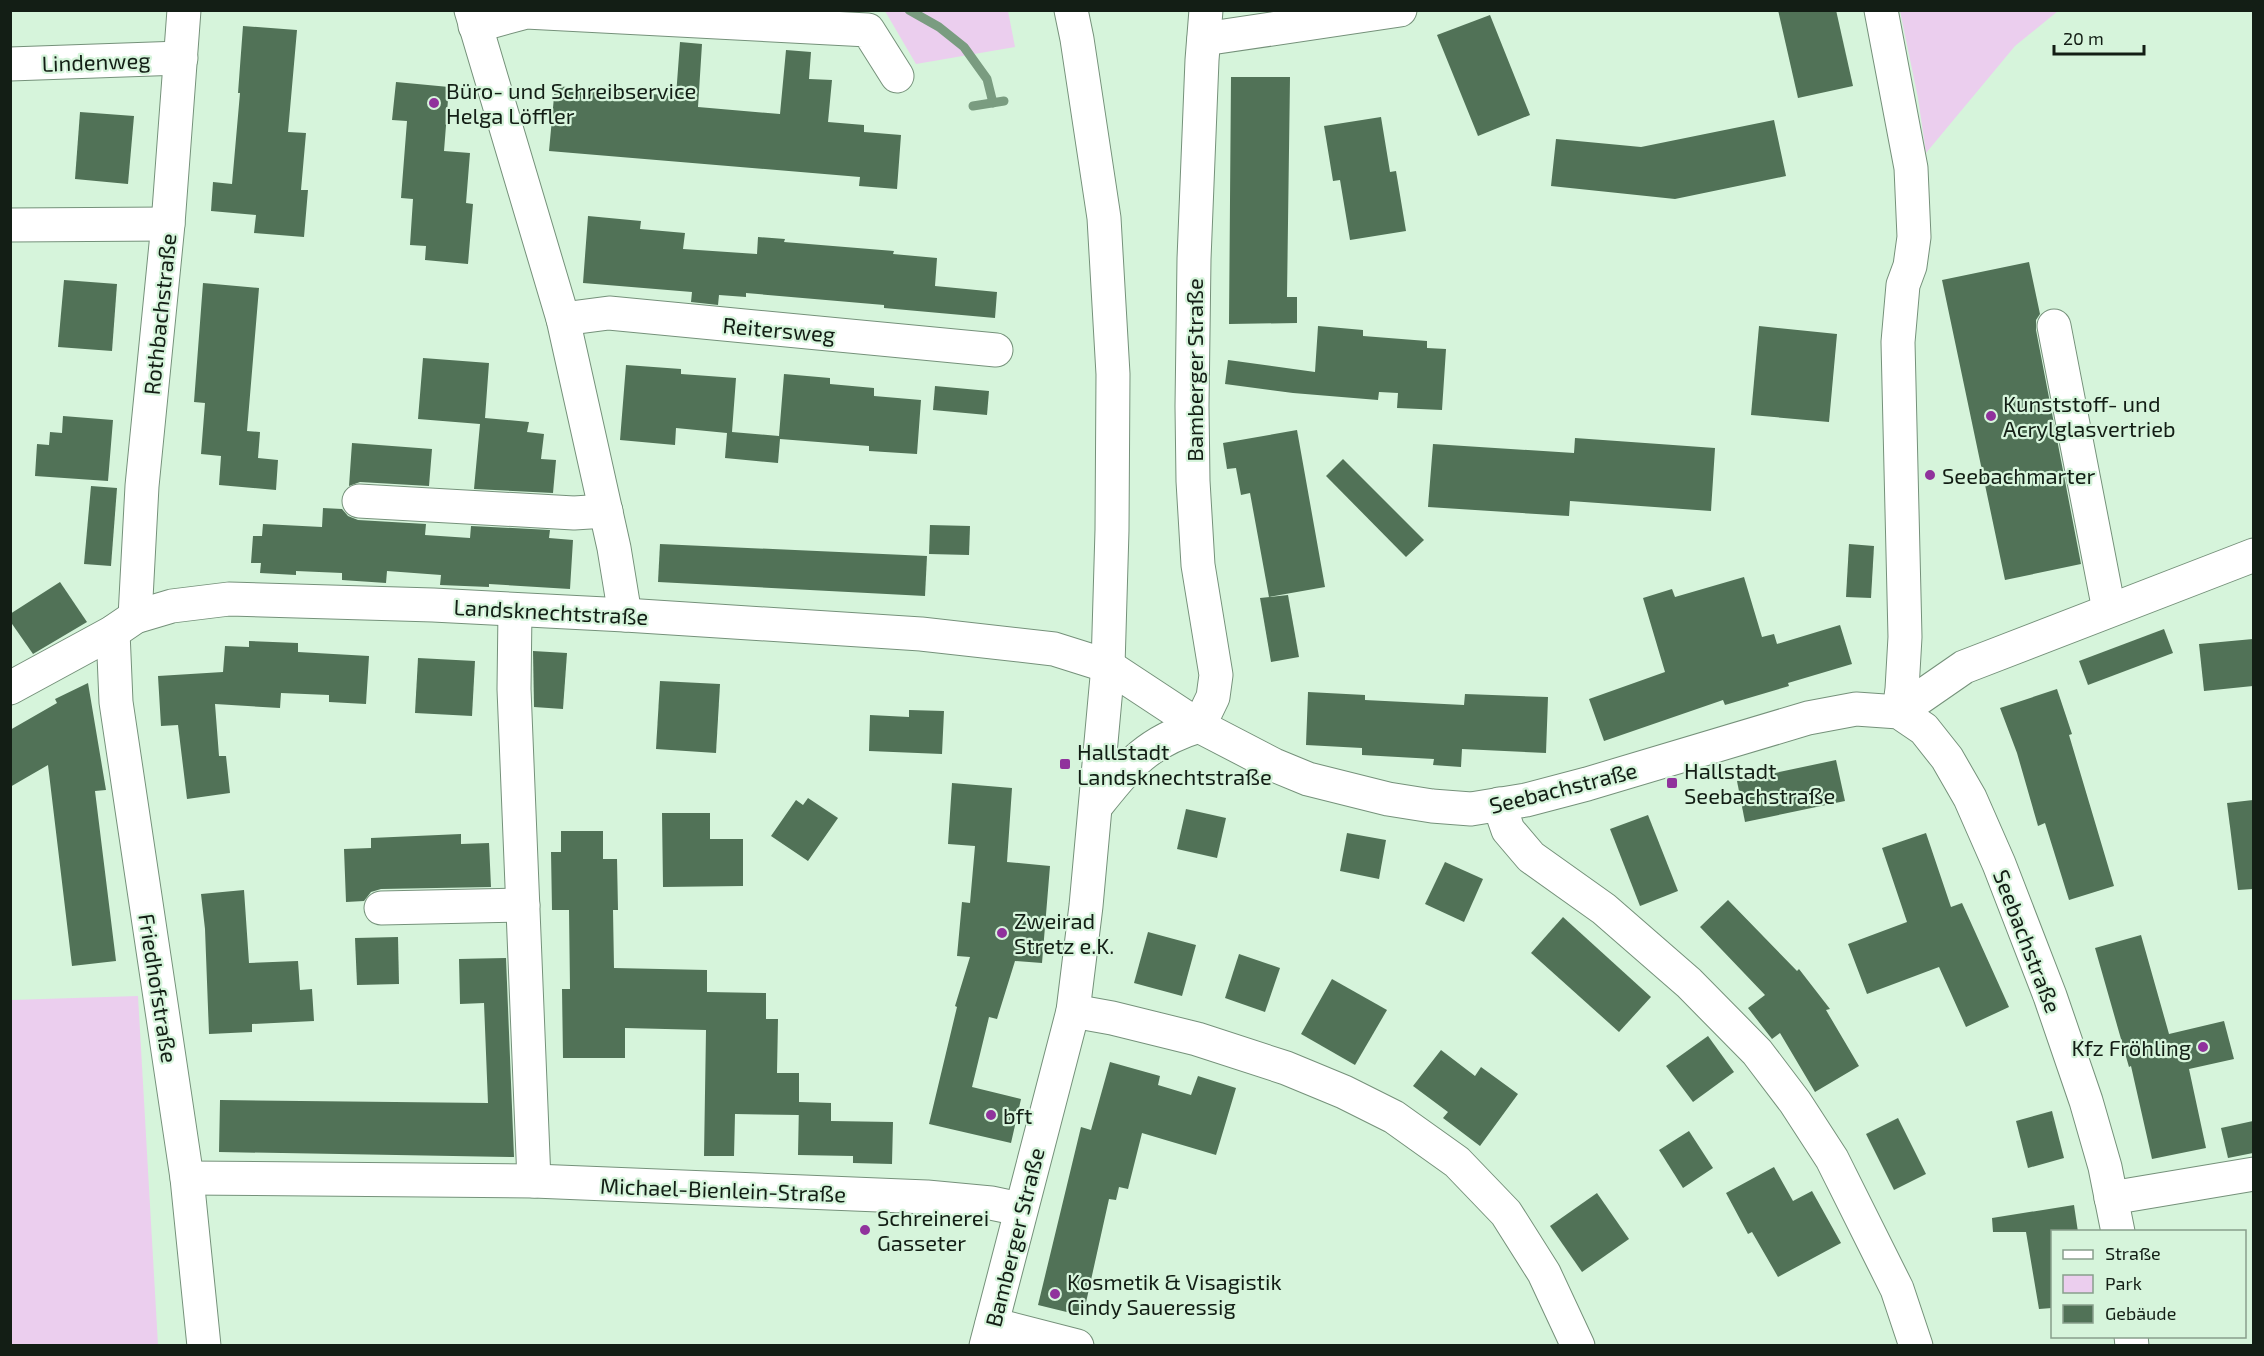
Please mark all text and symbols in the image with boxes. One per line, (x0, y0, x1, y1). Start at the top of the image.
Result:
scale bar (2054, 18, 2144, 56)
text: 20 m (2063, 27, 2104, 49)
street label: Lindenweg (41, 46, 151, 76)
place label: Büro- und Schreibservice Helga Löffler (446, 77, 696, 128)
marker: Büro- und Schreibservice Helga Löffler (427, 96, 441, 110)
street label: Rothbachstraße (138, 232, 180, 396)
street label: Bamberger Straße (1181, 278, 1207, 462)
street label: Reitersweg (722, 311, 836, 347)
place label: Kunststoff- und Acrylglasvertrieb (2003, 390, 2176, 441)
marker: Kunststoff- und Acrylglasvertrieb (1984, 409, 1998, 423)
place label: Seebachmarter (1942, 462, 2095, 488)
marker: Seebachmarter (1923, 468, 1937, 482)
street label: Landsknechtstraße (453, 593, 649, 629)
place label: Hallstadt Landsknechtstraße (1077, 738, 1272, 789)
street label: Seebachstraße (1486, 756, 1640, 818)
marker: Hallstadt Landsknechtstraße (1058, 757, 1072, 771)
place label: Hallstadt Seebachstraße (1684, 757, 1835, 808)
marker: Hallstadt Seebachstraße (1665, 776, 1679, 790)
street label: Seebachstraße (1989, 866, 2067, 1016)
place label: Zweirad Stretz e.K. (1014, 907, 1114, 958)
street label: Friedhofstraße (134, 911, 184, 1065)
marker: Zweirad Stretz e.K. (995, 926, 1009, 940)
place label: Kfz Fröhling (2071, 1034, 2191, 1060)
marker: Kfz Fröhling (2196, 1040, 2210, 1054)
place label: bft (1003, 1102, 1032, 1128)
marker: bft (984, 1108, 998, 1122)
street label: Bamberger Straße (979, 1145, 1049, 1329)
street label: Michael-Bienlein-Straße (600, 1172, 846, 1206)
place label: Schreinerei Gasseter (877, 1204, 989, 1255)
marker: Schreinerei Gasseter (858, 1223, 872, 1237)
legend (2051, 1230, 2246, 1338)
text: Straße (2105, 1242, 2161, 1264)
place label: Kosmetik & Visagistik Cindy Saueressig (1067, 1268, 1282, 1319)
text: Park (2105, 1272, 2142, 1294)
marker: Kosmetik & Visagistik Cindy Saueressig (1048, 1287, 1062, 1301)
text: Gebäude (2105, 1302, 2176, 1324)

